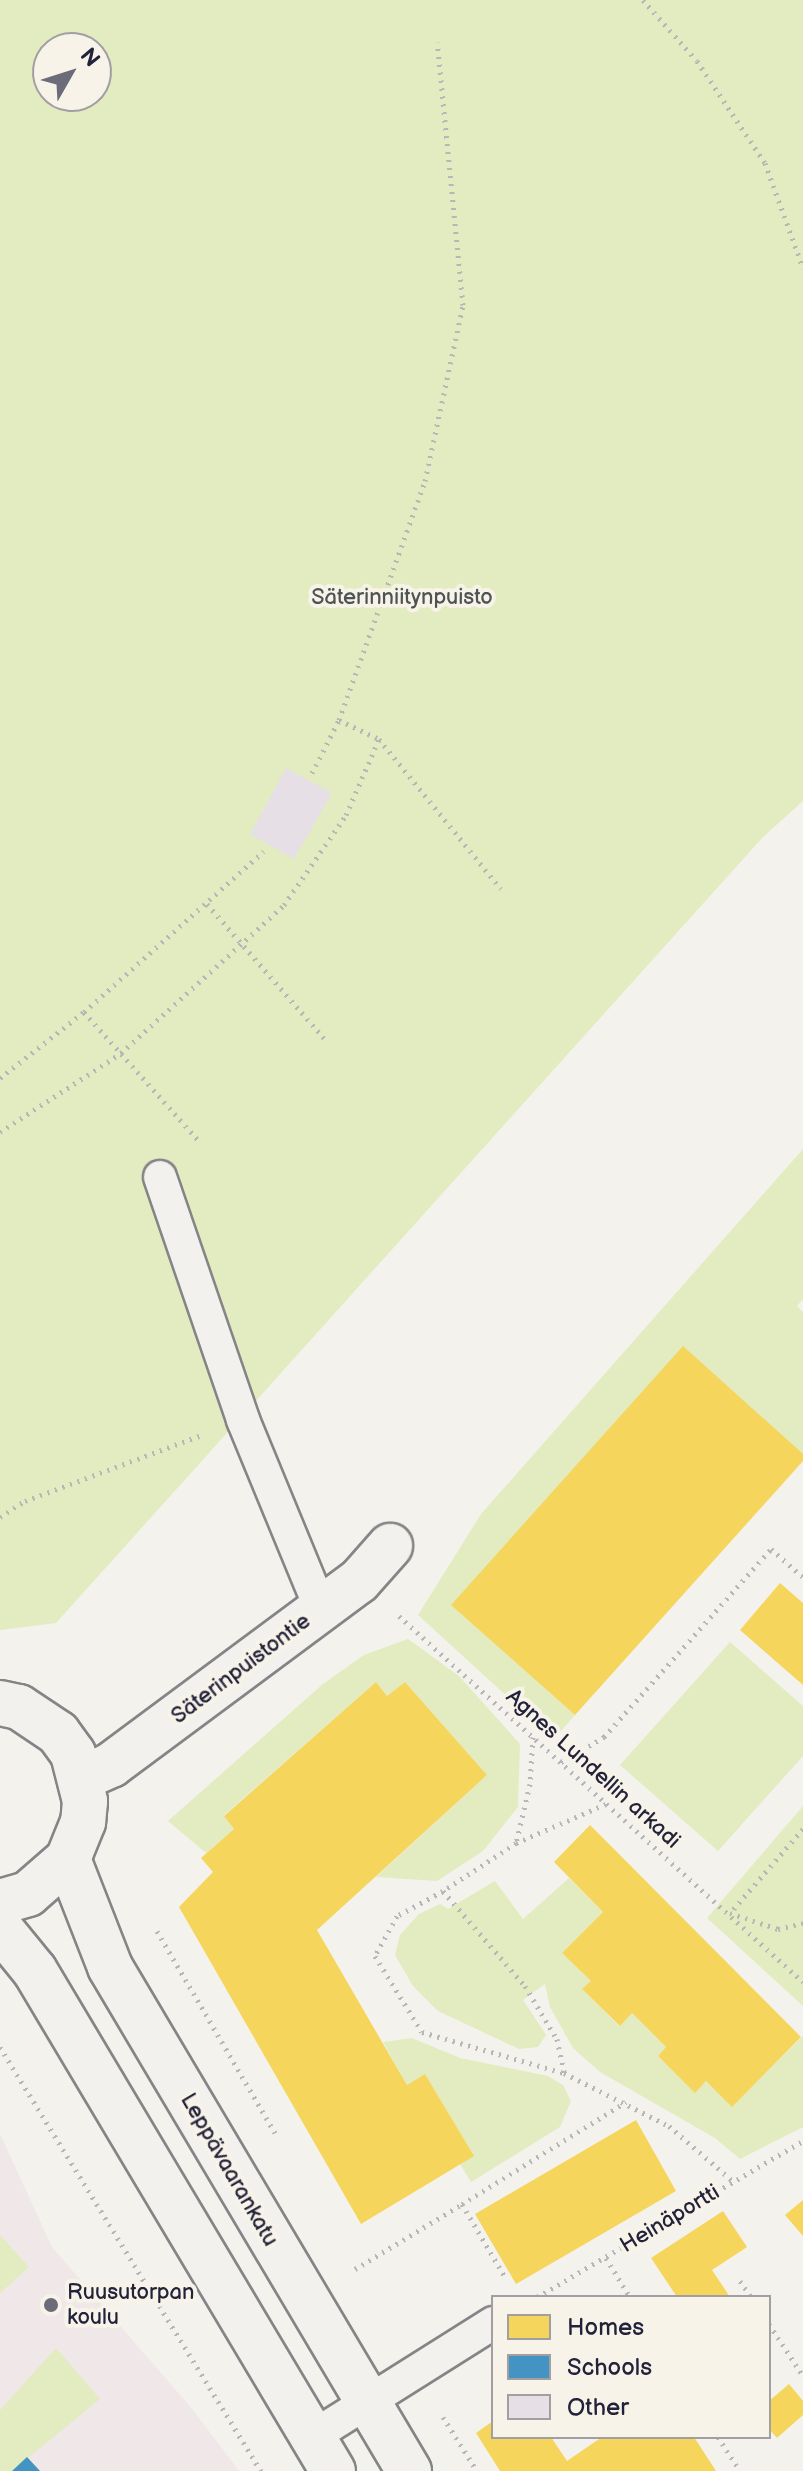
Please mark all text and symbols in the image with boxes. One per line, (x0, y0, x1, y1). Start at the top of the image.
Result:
north arrow (32, 32, 112, 112)
text: N (74, 43, 105, 73)
park label: Säterinniitynpuisto (311, 585, 493, 611)
street label: Säterinpuistontie (166, 1608, 316, 1730)
street label: Agnes Lundellin arkadi (500, 1684, 686, 1854)
street label: Leppävaarankatu (174, 2089, 284, 2251)
street label: Heinäportti (616, 2179, 724, 2259)
place label: Ruusutorpan koulu (67, 2279, 194, 2330)
legend (491, 2295, 771, 2439)
marker: Ruusutorpan koulu (42, 2296, 60, 2314)
text: Homes (567, 2313, 644, 2342)
text: Schools (567, 2353, 652, 2382)
text: Other (567, 2393, 629, 2422)

